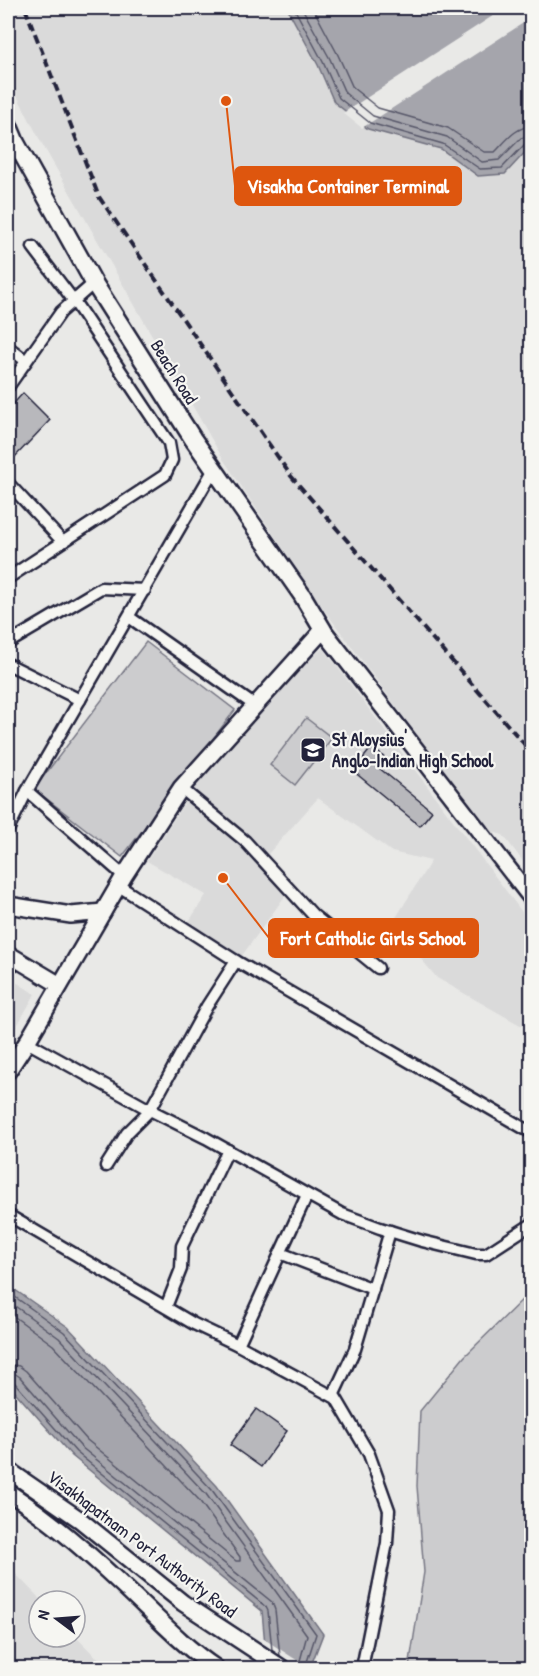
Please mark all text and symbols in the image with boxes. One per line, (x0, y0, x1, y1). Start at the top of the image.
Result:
callout: Visakha Container Terminal (235, 167, 461, 205)
text: Visakha Container Terminal (247, 172, 450, 199)
street label: Beach Road (145, 335, 204, 409)
place label: St Aloysius' Anglo-Indian High School (332, 727, 494, 774)
school or university icon: St Aloysius' Anglo-Indian High School (298, 735, 328, 765)
callout: Fort Catholic Girls School (269, 919, 478, 957)
text: Fort Catholic Girls School (279, 924, 466, 951)
street label: Visakhapatnam Port Authority Road (42, 1464, 242, 1623)
north arrow (27, 1589, 87, 1649)
text: N (31, 1607, 54, 1622)

